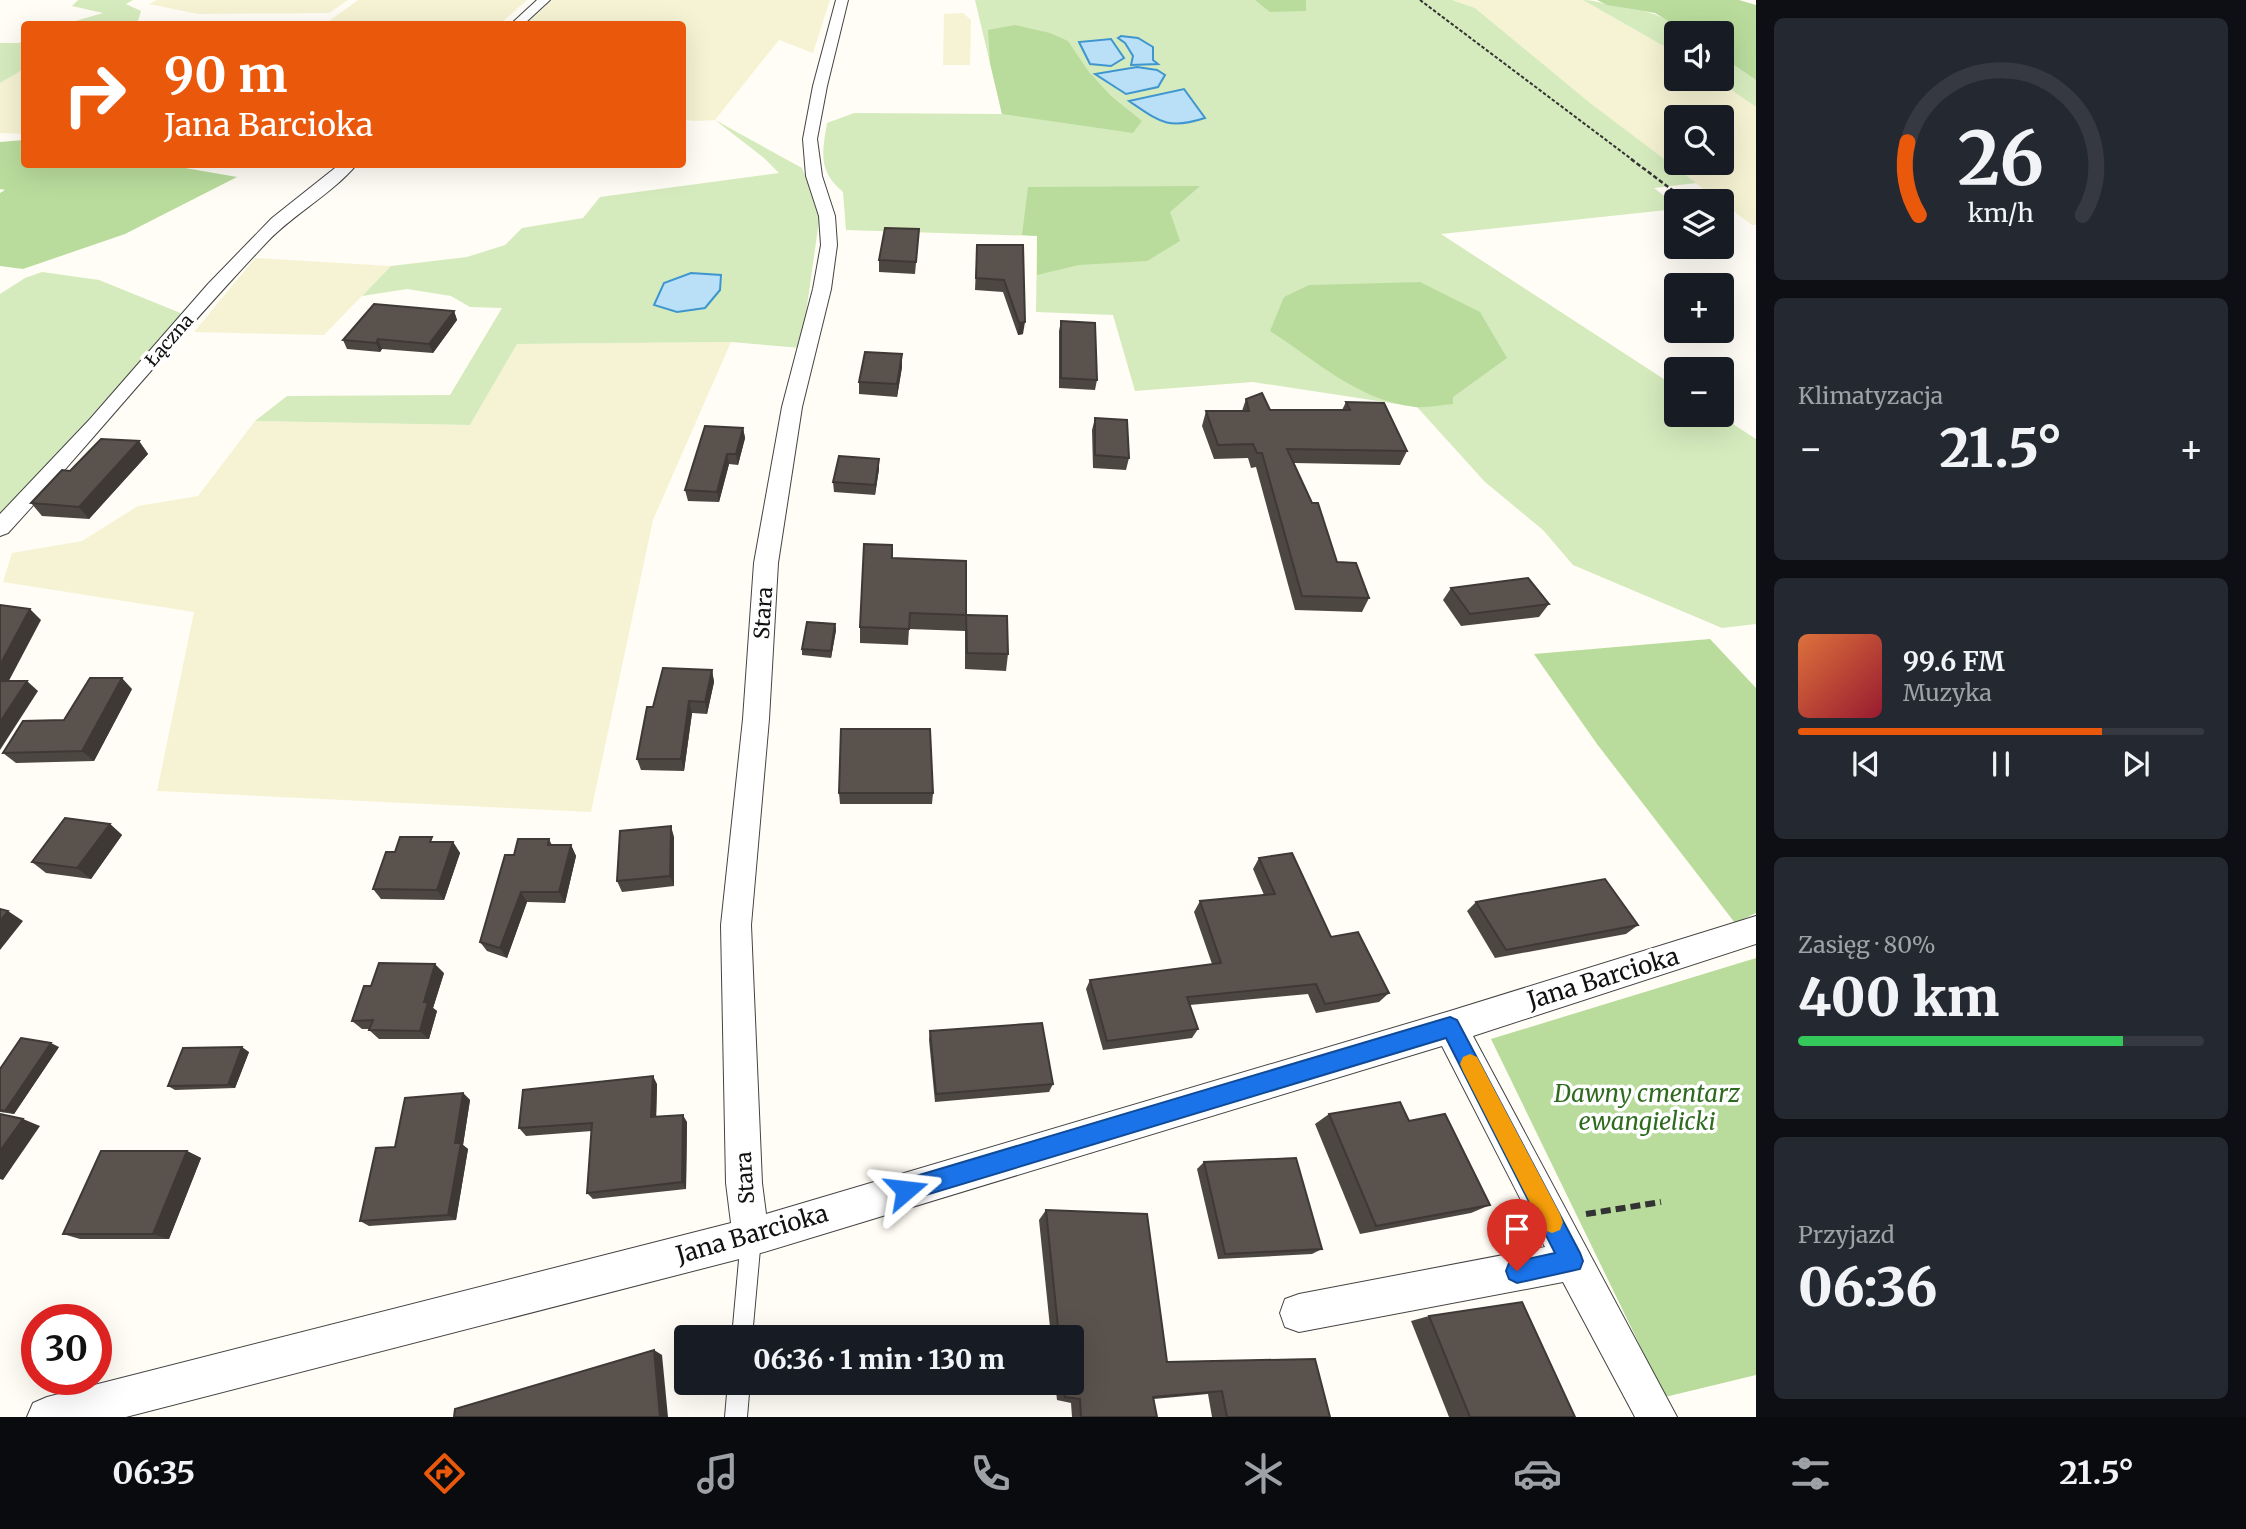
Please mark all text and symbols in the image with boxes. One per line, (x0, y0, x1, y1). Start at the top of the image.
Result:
map controls (1664, 21, 1734, 427)
button: sound (1664, 21, 1734, 91)
text: 90 m (164, 44, 288, 105)
icon: right (49, 49, 140, 140)
text: Jana Barcioka (164, 105, 373, 145)
button: search (1664, 105, 1734, 175)
text: 26 (1958, 113, 2044, 205)
button: layers (1664, 189, 1734, 259)
text: km/h (1968, 197, 2034, 229)
button: + (1664, 273, 1734, 343)
street label: Łączna (140, 309, 198, 371)
button: − (1664, 357, 1734, 427)
text: Klimatyzacja (1798, 381, 1943, 410)
text: 21.5° (1940, 416, 2062, 481)
text: − (1798, 425, 1823, 472)
text: + (2179, 425, 2204, 472)
street label: Stara (748, 586, 778, 640)
text: 99.6 FM (1903, 645, 2005, 678)
text: Muzyka (1903, 678, 1992, 707)
icon: previous (1847, 745, 1885, 783)
icon: pause (1982, 745, 2020, 783)
icon: next (2117, 745, 2155, 783)
text: Zasięg · 80% (1798, 930, 1936, 959)
street label: Jana Barcioka (1523, 940, 1683, 1016)
text: 400 km (1798, 965, 1999, 1030)
park label: Dawny cmentarz ewangielicki (1553, 1078, 1741, 1137)
street label: Stara (730, 1151, 760, 1205)
position arrow (869, 1153, 943, 1227)
street label: Jana Barcioka (671, 1197, 832, 1271)
pin (1487, 1199, 1547, 1271)
icon: arrive (1498, 1210, 1536, 1248)
text: Przyjazd (1798, 1220, 1895, 1249)
text: 06:36 (1798, 1255, 1938, 1320)
speed limit sign: 30 (21, 1304, 112, 1395)
text: 06:36 · 1 min · 130 m (753, 1343, 1005, 1376)
icon: directions (420, 1449, 469, 1498)
icon: music (693, 1449, 742, 1498)
icon: phone (966, 1449, 1015, 1498)
icon: climate (1239, 1449, 1288, 1498)
icon: car (1513, 1449, 1562, 1498)
icon: filters (1786, 1449, 1835, 1498)
text: 06:35 (112, 1453, 195, 1493)
text: 21.5° (2059, 1453, 2134, 1493)

